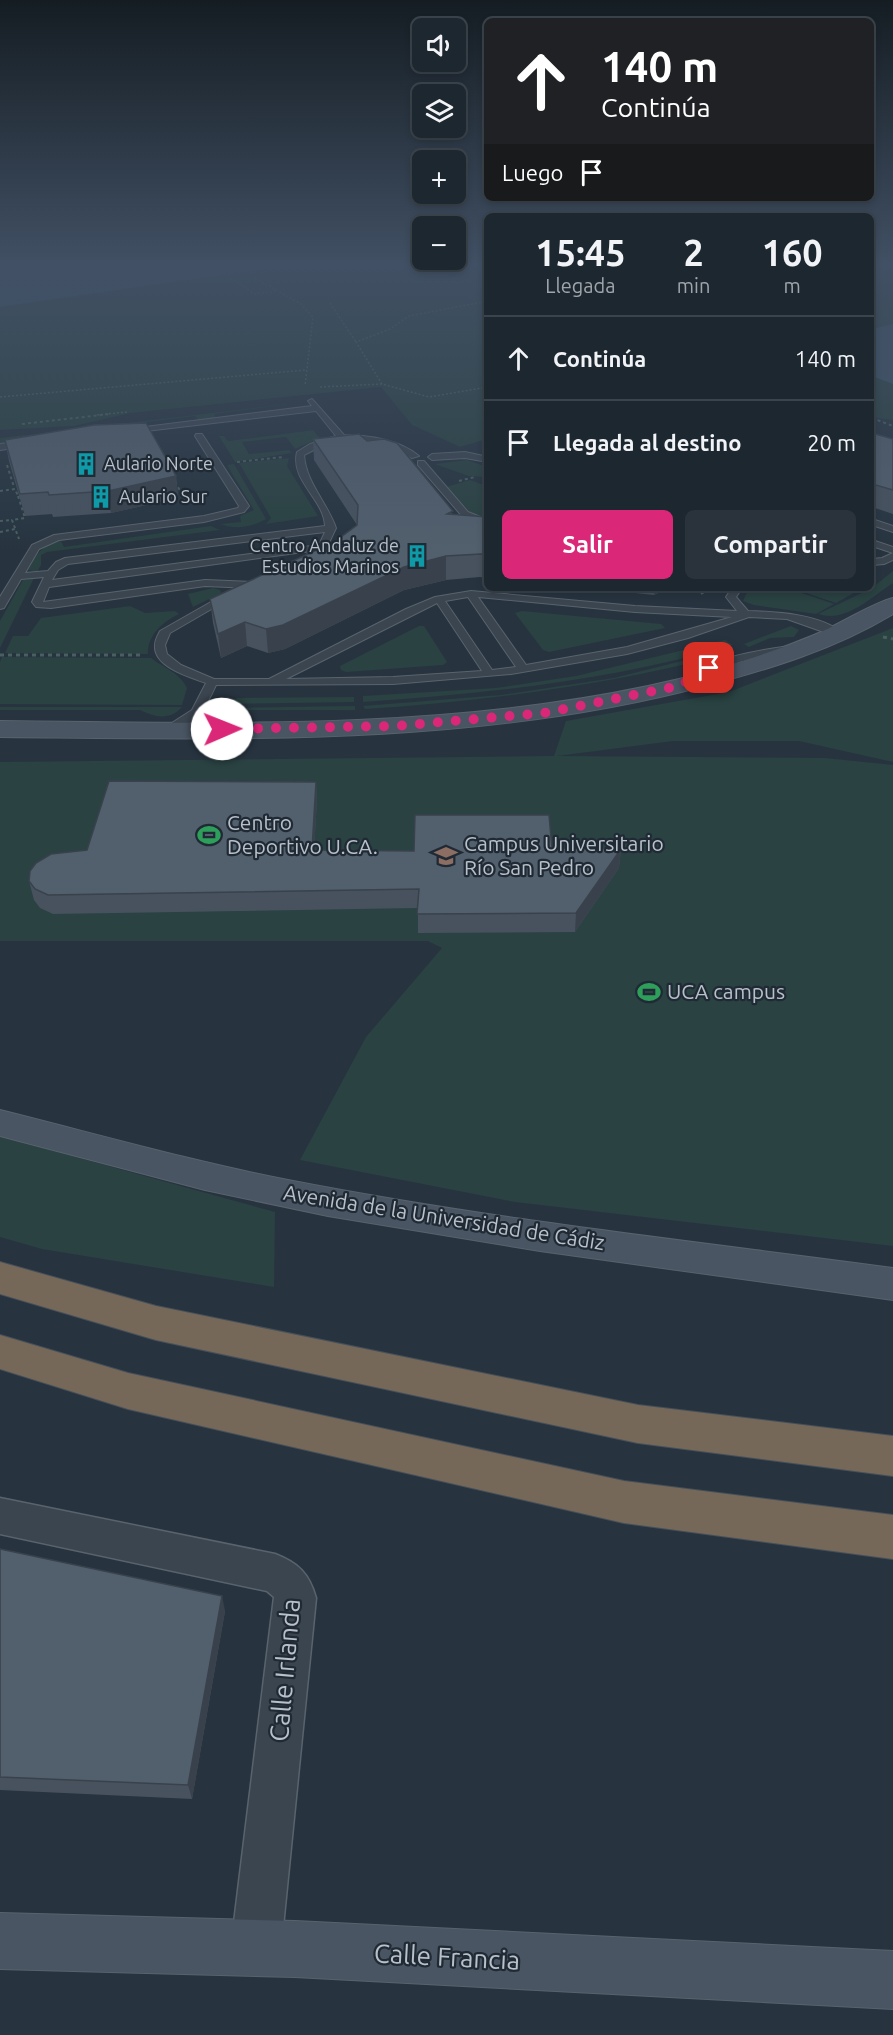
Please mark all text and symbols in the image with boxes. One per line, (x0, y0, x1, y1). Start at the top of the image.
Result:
map controls (412, 18, 466, 270)
button: sound (412, 18, 466, 72)
icon: ahead (502, 42, 580, 120)
text: 140 m (601, 43, 718, 90)
button: layers (412, 84, 466, 138)
text: Continúa (601, 92, 711, 122)
button: + (412, 150, 466, 204)
icon: arrive (575, 156, 608, 189)
text: Luego (502, 160, 563, 185)
button: − (412, 216, 466, 270)
text: 15:45 (535, 232, 625, 273)
text: 2 (683, 232, 704, 273)
text: 160 (762, 232, 823, 273)
text: Llegada (545, 274, 616, 297)
text: min (677, 274, 710, 297)
text: m (784, 274, 801, 297)
icon: ahead (502, 342, 535, 375)
text: Continúa (553, 346, 646, 371)
text: 140 m (795, 346, 856, 371)
icon: arrive (502, 426, 535, 459)
text: Llegada al destino (553, 430, 741, 455)
text: 20 m (807, 430, 856, 455)
building icon: Aulario Norte (73, 451, 99, 477)
place label: Aulario Norte (104, 453, 213, 473)
building icon: Aulario Sur (88, 484, 114, 510)
place label: Aulario Sur (119, 486, 208, 506)
button: Salir (502, 510, 673, 579)
button: Compartir (685, 510, 856, 579)
place label: Centro Andaluz de Estudios Marinos (250, 535, 399, 576)
building icon: Centro Andaluz de Estudios Marinos (404, 543, 430, 569)
pin (683, 642, 734, 693)
icon: arrive (692, 651, 725, 684)
position arrow (190, 697, 254, 761)
place label: Centro Deportivo U.CA. (227, 810, 378, 858)
sports icon: Centro Deportivo U.CA. (196, 822, 222, 848)
place label: Campus Universitario Río San Pedro (464, 831, 664, 879)
school or university icon: Campus Universitario Río San Pedro (433, 843, 459, 869)
sports icon: UCA campus (636, 979, 662, 1005)
place label: UCA campus (667, 979, 785, 1003)
street label: Avenida de la Universidad de Cádiz (282, 1180, 607, 1254)
street label: Calle Irlanda (264, 1597, 305, 1743)
street label: Calle Francia (373, 1938, 521, 1975)

